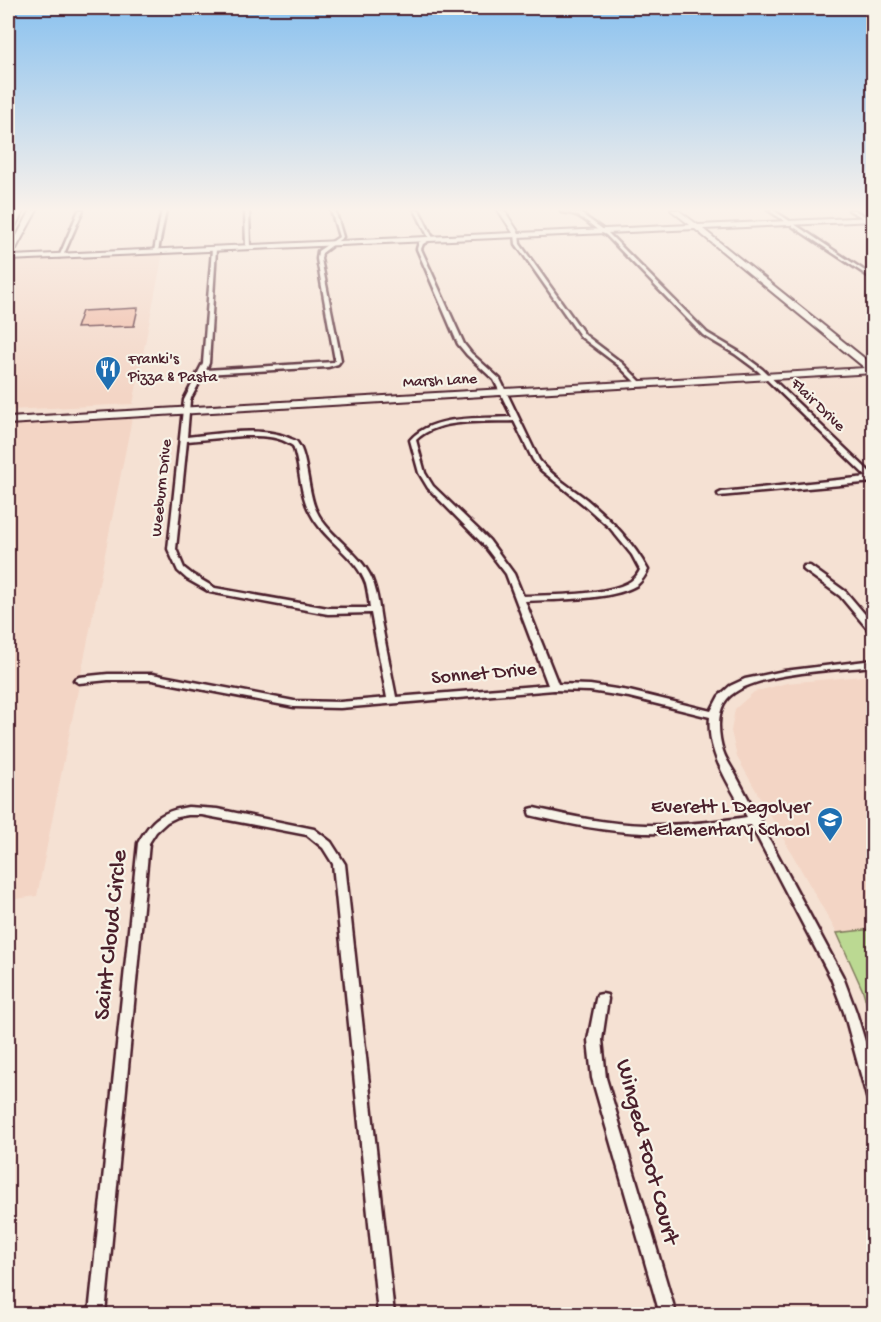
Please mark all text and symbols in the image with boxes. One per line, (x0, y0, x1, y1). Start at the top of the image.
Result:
place label: Franki's Pizza & Pasta (127, 351, 218, 388)
restaurant icon: Franki's Pizza & Pasta (93, 354, 123, 392)
street label: Marsh Lane (402, 371, 478, 393)
street label: Flair Drive (785, 375, 849, 437)
street label: Weeburn Drive (148, 438, 178, 538)
street label: Sonnet Drive (430, 659, 538, 691)
place label: Everett L Degolyer Elementary School (651, 797, 812, 843)
school or university icon: Everett L Degolyer Elementary School (815, 805, 845, 843)
street label: Saint Cloud Circle (89, 848, 135, 1021)
street label: Winged Foot Court (607, 1056, 685, 1250)

